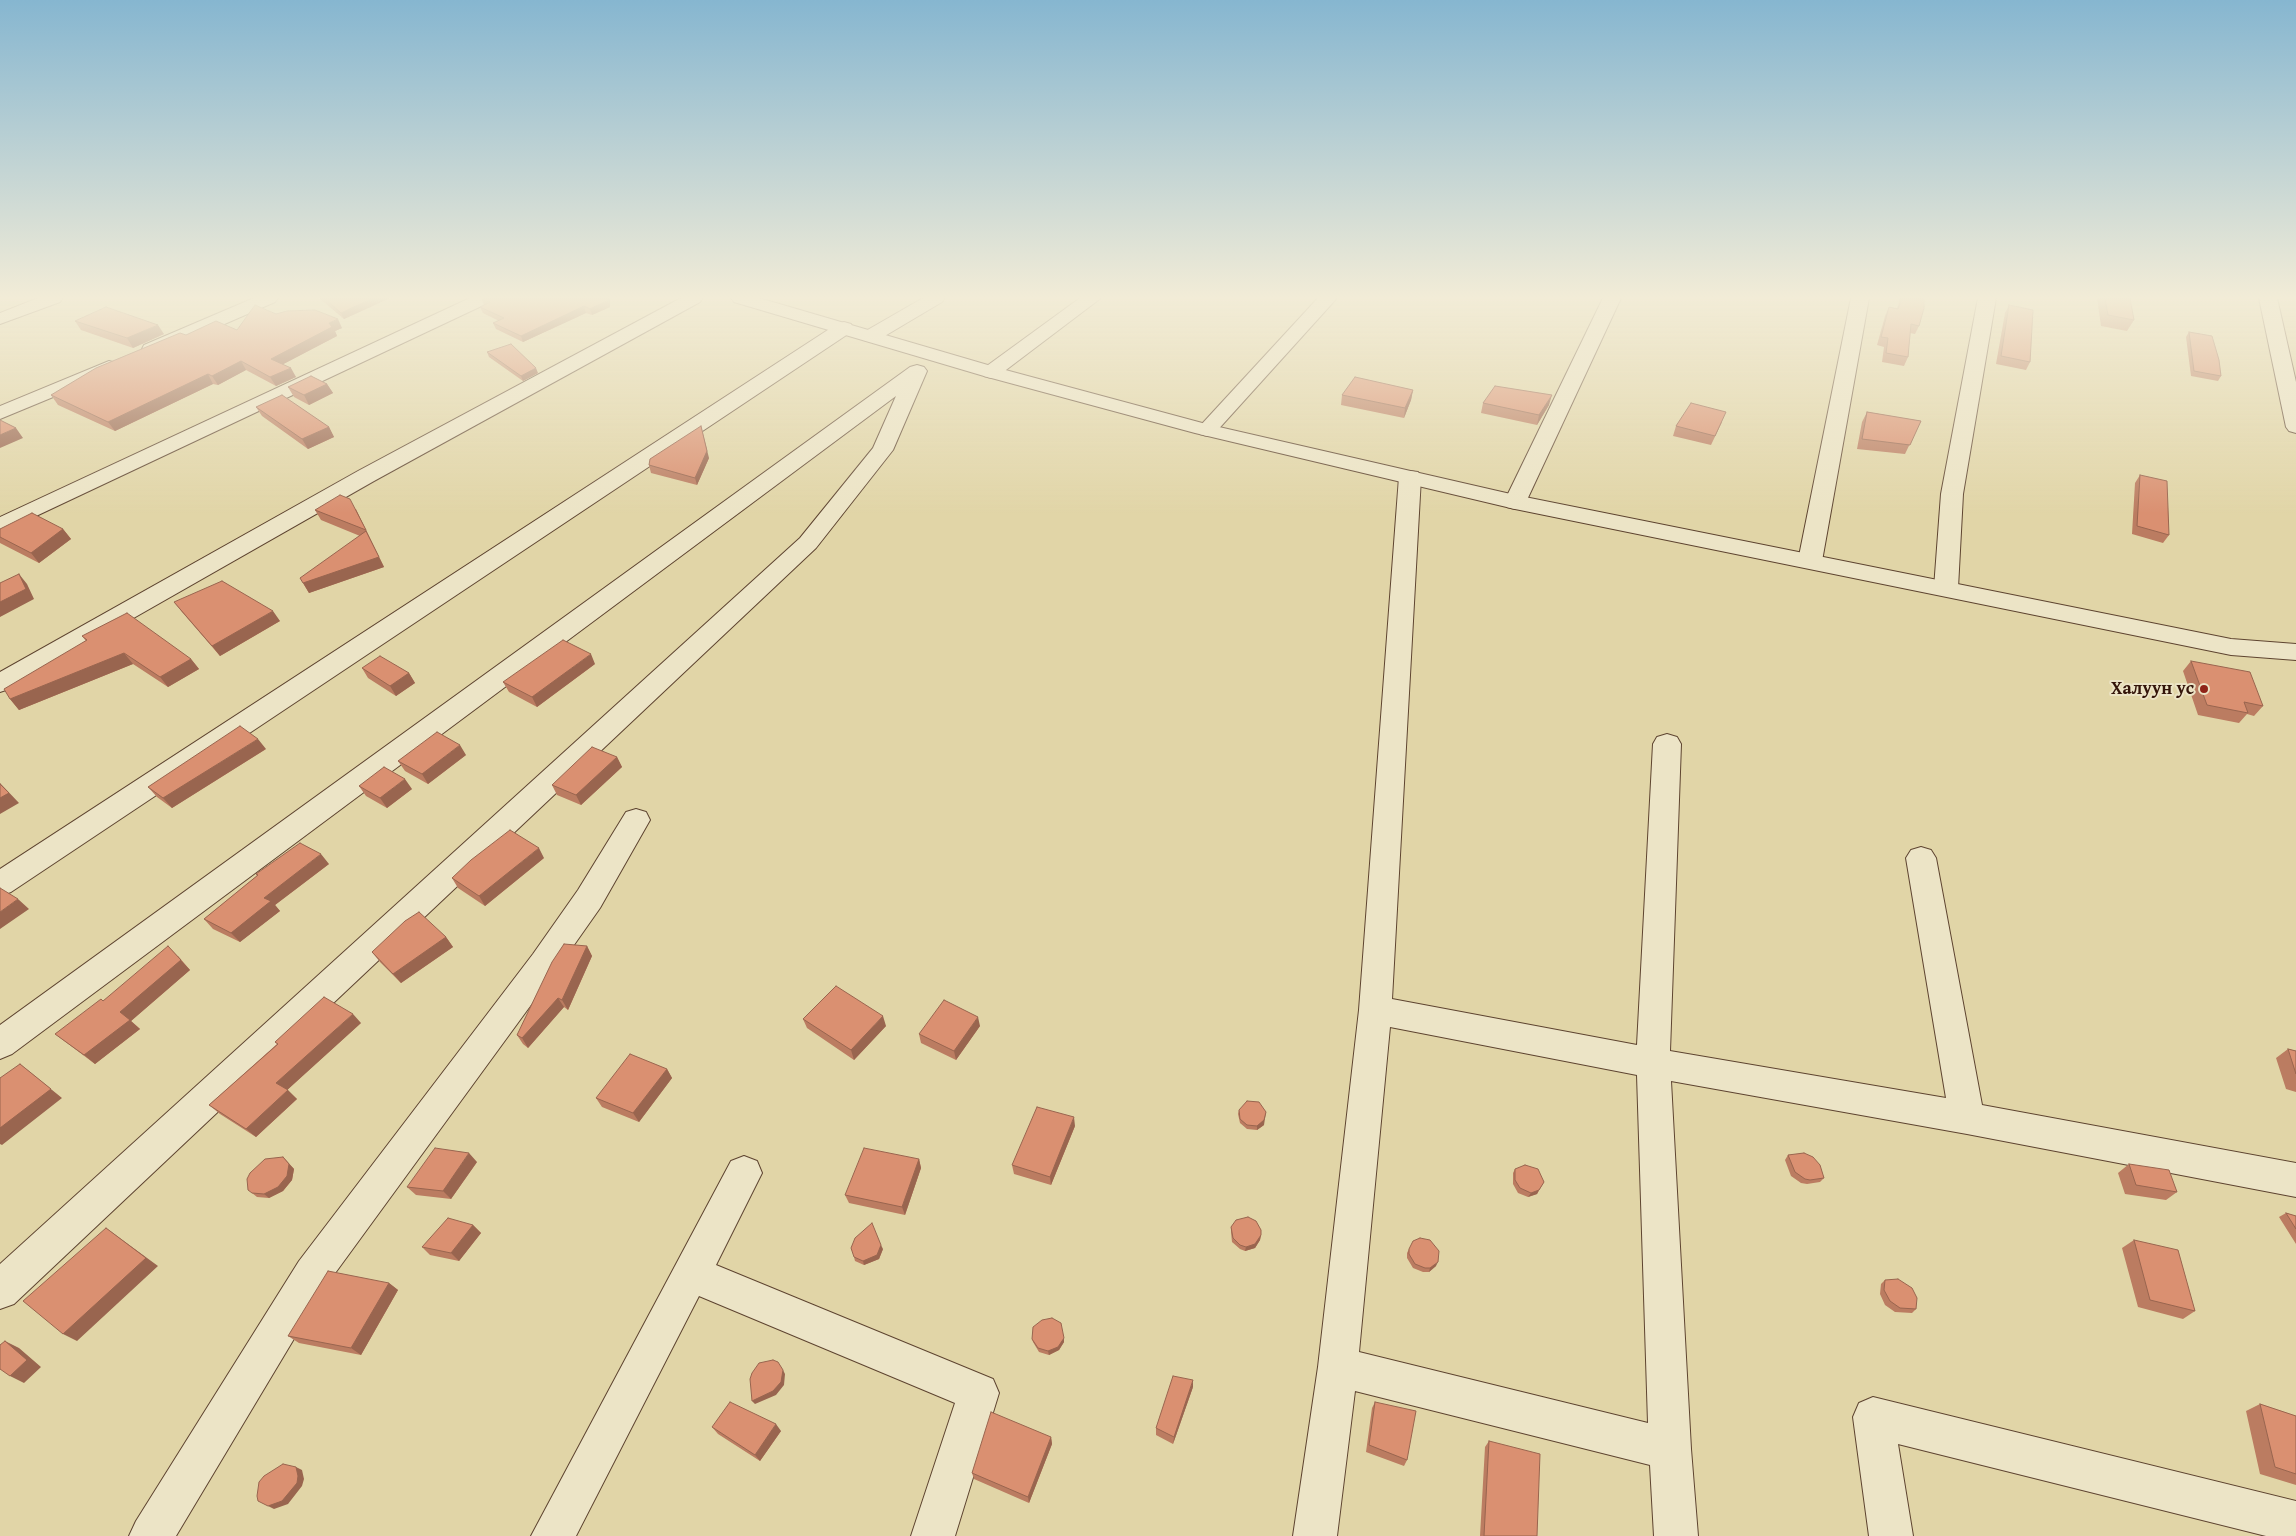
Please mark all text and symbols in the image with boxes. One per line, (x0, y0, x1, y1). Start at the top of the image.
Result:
place label: Халуун ус (2111, 678, 2194, 700)
marker: Халуун ус (2198, 683, 2210, 695)

